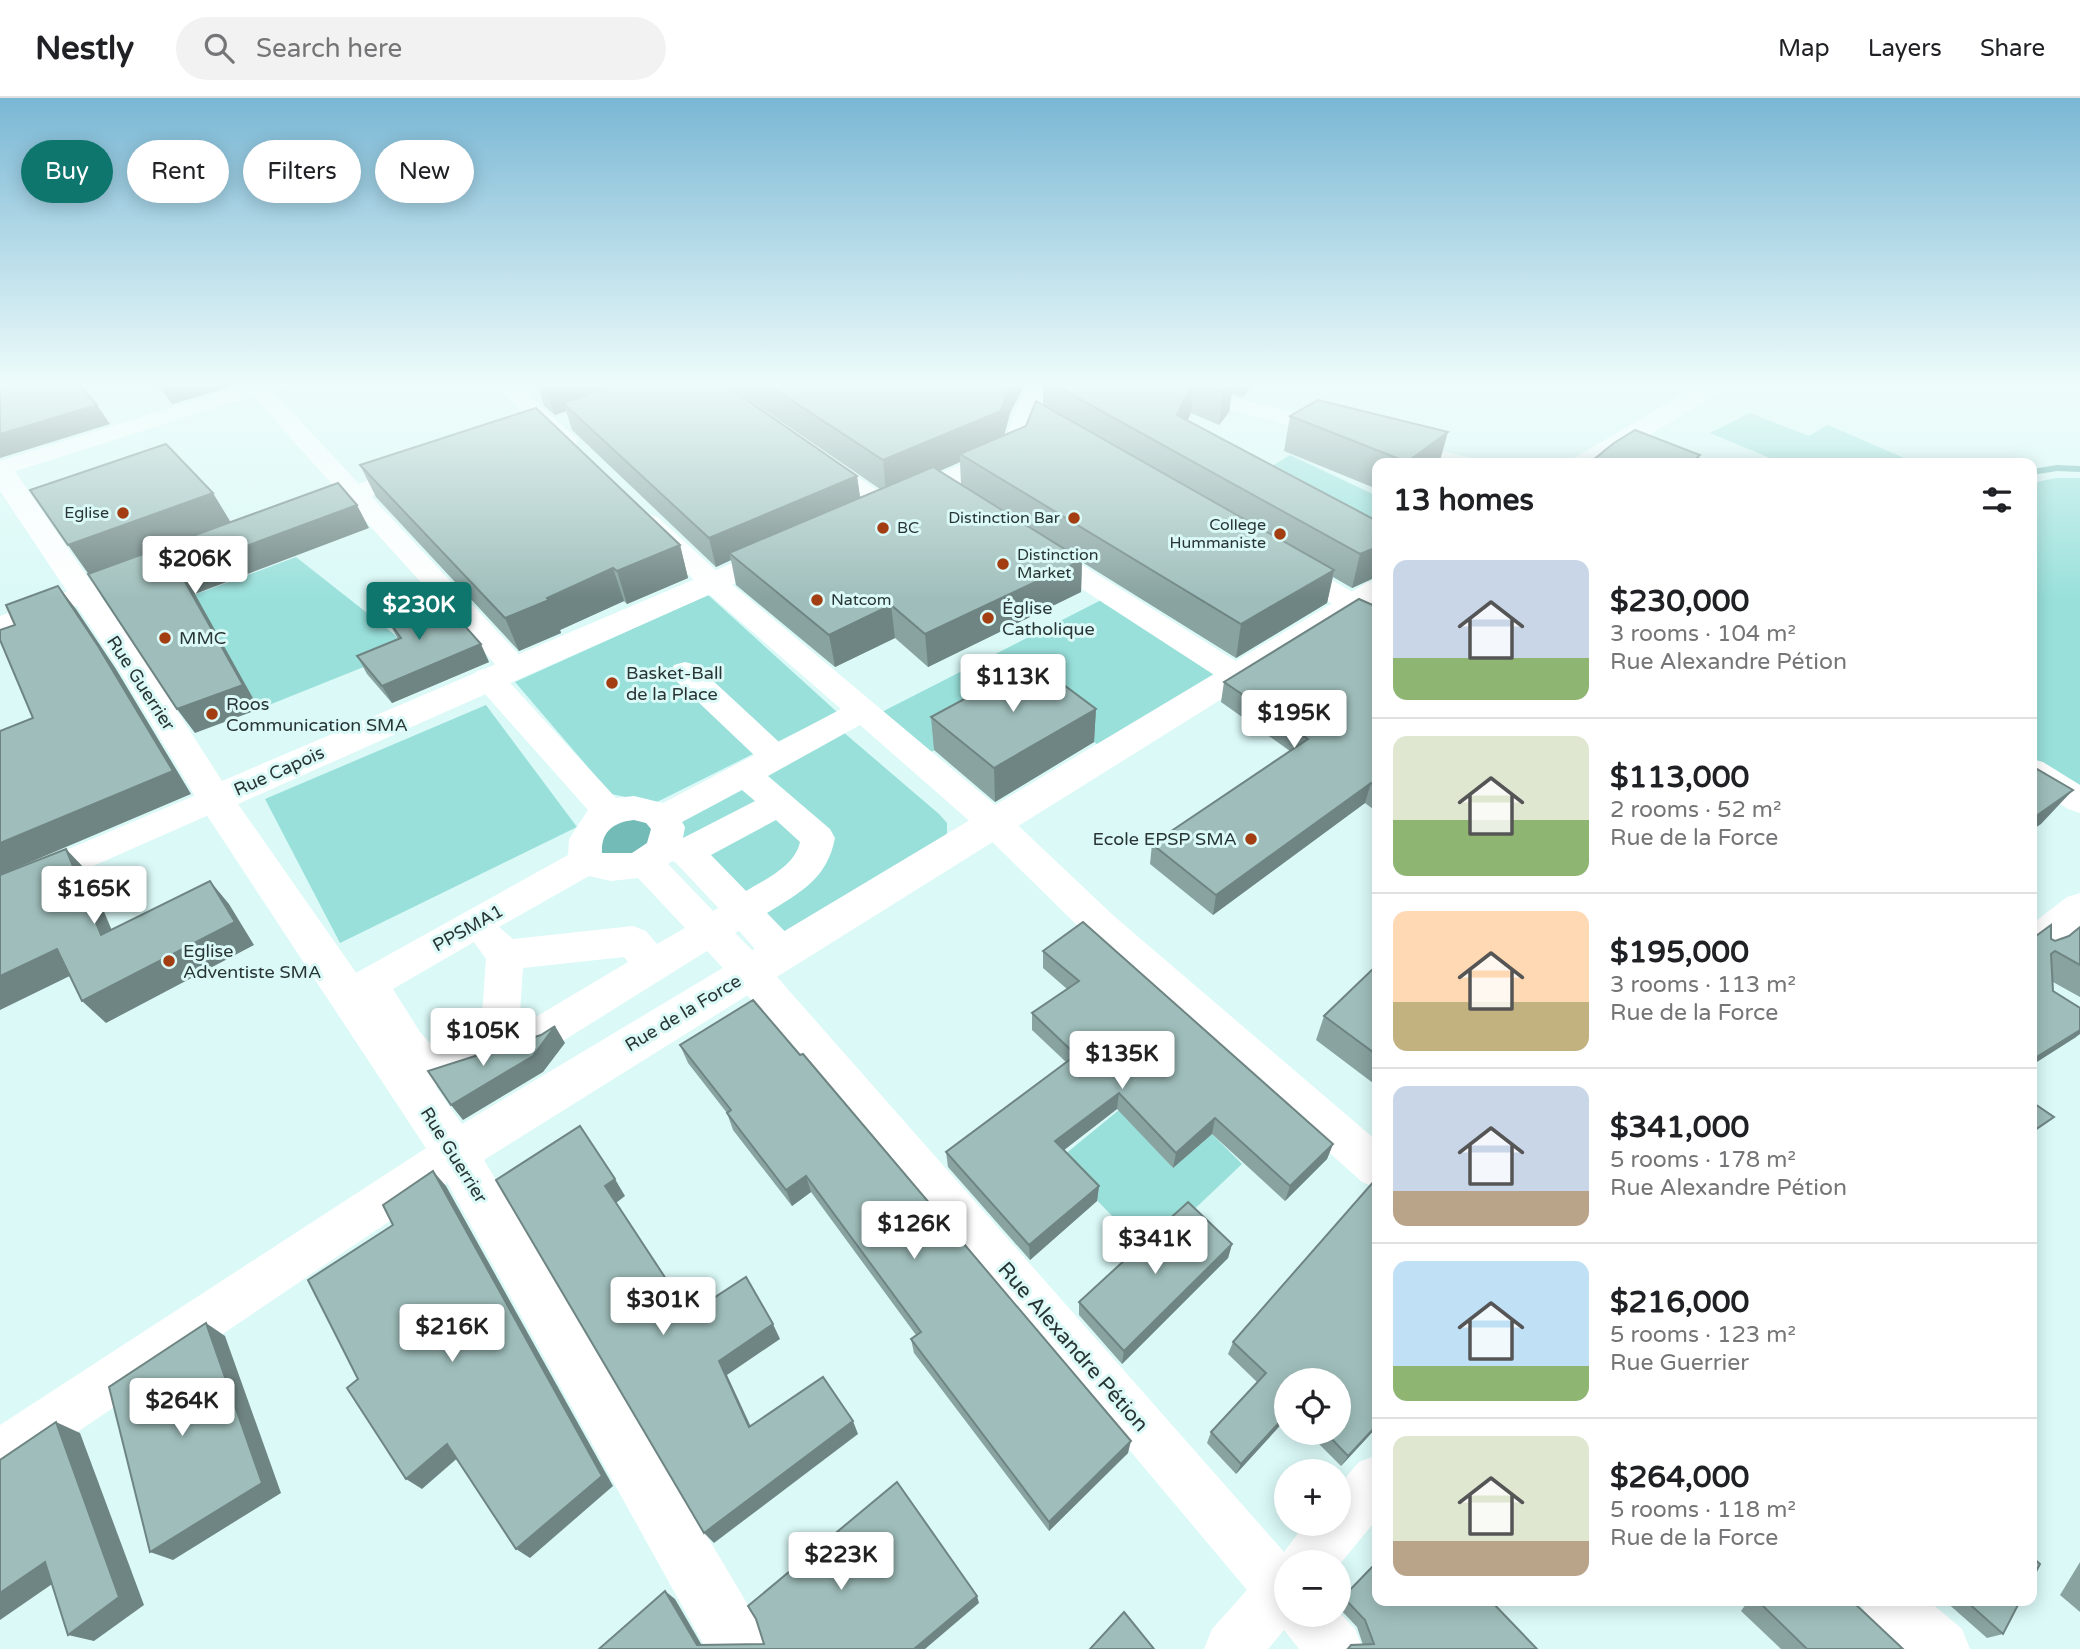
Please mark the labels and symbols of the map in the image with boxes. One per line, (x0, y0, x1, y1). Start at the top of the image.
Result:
place label: Eglise (64, 503, 109, 523)
marker: Eglise (115, 505, 131, 521)
place label: Distinction Bar (948, 508, 1061, 528)
marker: Distinction Bar (1066, 510, 1082, 526)
place label: College Hummaniste (1170, 515, 1266, 553)
place label: BC (897, 518, 919, 538)
marker: BC (875, 520, 891, 536)
marker: College Hummaniste (1272, 526, 1288, 542)
pin: $206K (146, 536, 244, 596)
place label: Distinction Market (1017, 545, 1098, 583)
marker: Distinction Market (995, 556, 1011, 572)
pin: $230K (370, 582, 468, 642)
place label: Natcom (831, 590, 892, 610)
marker: Natcom (809, 592, 825, 608)
place label: Église Catholique (1002, 597, 1095, 640)
marker: Église Catholique (980, 610, 996, 626)
place label: MMC (179, 627, 226, 649)
marker: MMC (157, 630, 173, 646)
street label: Rue Guerrier (102, 631, 180, 735)
pin: $113K (964, 654, 1062, 714)
place label: Basket-Ball de la Place (626, 662, 723, 705)
marker: Basket-Ball de la Place (604, 675, 620, 691)
pin: $195K (1245, 690, 1343, 750)
place label: Roos Communication SMA (226, 693, 408, 736)
marker: Roos Communication SMA (204, 706, 220, 722)
street label: Rue Capois (230, 741, 328, 801)
place label: Ecole EPSP SMA (1093, 828, 1237, 850)
marker: Ecole EPSP SMA (1243, 831, 1259, 847)
pin: $165K (45, 866, 143, 926)
street label: PPSMA1 (429, 900, 507, 956)
place label: Eglise Adventiste SMA (183, 940, 321, 983)
marker: Eglise Adventiste SMA (161, 953, 177, 969)
street label: Rue de la Force (621, 970, 745, 1056)
pin: $105K (434, 1009, 532, 1068)
pin: $135K (1073, 1032, 1171, 1091)
street label: Rue Guerrier (416, 1103, 492, 1207)
pin: $126K (865, 1202, 963, 1261)
pin: $341K (1106, 1216, 1204, 1276)
street label: Rue Alexandre Pétion (993, 1257, 1153, 1437)
pin: $301K (614, 1278, 712, 1337)
pin: $216K (403, 1304, 501, 1364)
pin: $264K (133, 1378, 231, 1438)
pin: $223K (792, 1532, 890, 1592)

